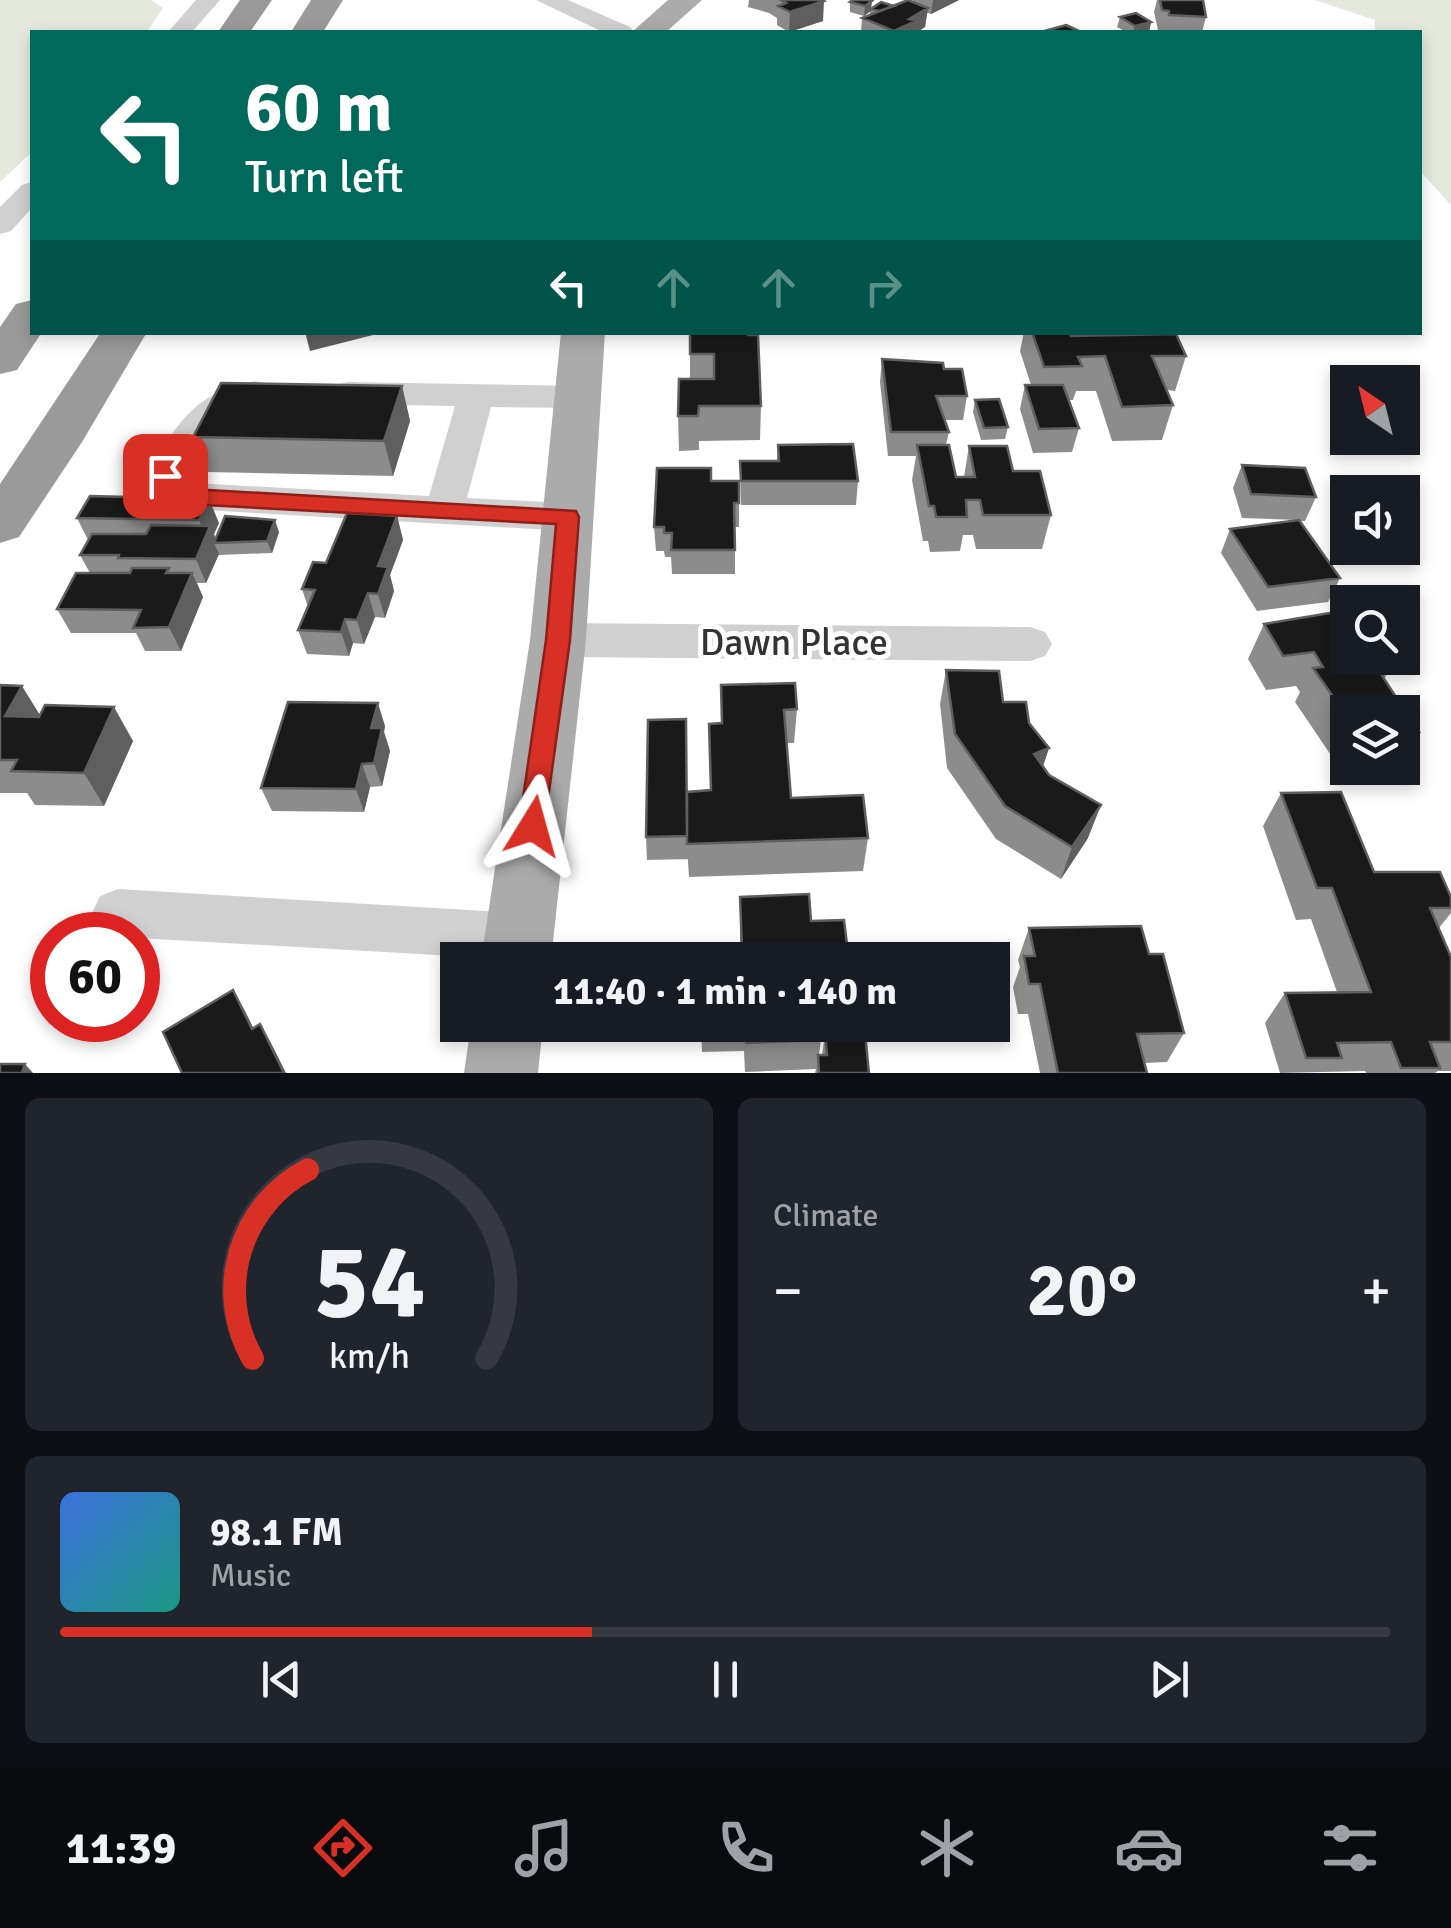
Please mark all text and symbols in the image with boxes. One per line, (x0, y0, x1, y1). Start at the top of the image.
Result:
text: 60 m (245, 64, 393, 150)
icon: left (80, 70, 210, 200)
text: Turn left (245, 150, 404, 205)
icon: left (541, 260, 596, 315)
icon: ahead (646, 260, 701, 315)
icon: ahead (751, 260, 806, 315)
icon: right (856, 260, 911, 315)
north arrow (1330, 365, 1420, 455)
map controls (1330, 365, 1420, 785)
pin (123, 434, 208, 519)
icon: arrive (138, 449, 193, 504)
button: sound (1330, 475, 1420, 565)
button: search (1330, 585, 1420, 675)
street label: Dawn Place (700, 619, 888, 666)
button: layers (1330, 695, 1420, 785)
position arrow (481, 774, 585, 878)
speed limit sign: 60 (30, 912, 160, 1042)
text: 11:40 · 1 min · 140 m (553, 968, 897, 1015)
text: Climate (773, 1196, 879, 1235)
text: 54 (313, 1218, 425, 1346)
text: 20° (1027, 1244, 1138, 1337)
text: − (773, 1257, 803, 1325)
text: + (1361, 1257, 1391, 1325)
text: km/h (329, 1334, 409, 1378)
text: 98.1 FM (210, 1509, 343, 1556)
text: Music (210, 1556, 291, 1595)
icon: previous (254, 1652, 309, 1707)
icon: pause (698, 1652, 753, 1707)
icon: next (1142, 1652, 1197, 1707)
icon: directions (308, 1813, 378, 1883)
icon: music (509, 1813, 579, 1883)
icon: phone (711, 1813, 781, 1883)
icon: climate (912, 1813, 982, 1883)
icon: car (1114, 1813, 1184, 1883)
icon: filters (1315, 1813, 1385, 1883)
text: 11:39 (66, 1821, 176, 1876)

